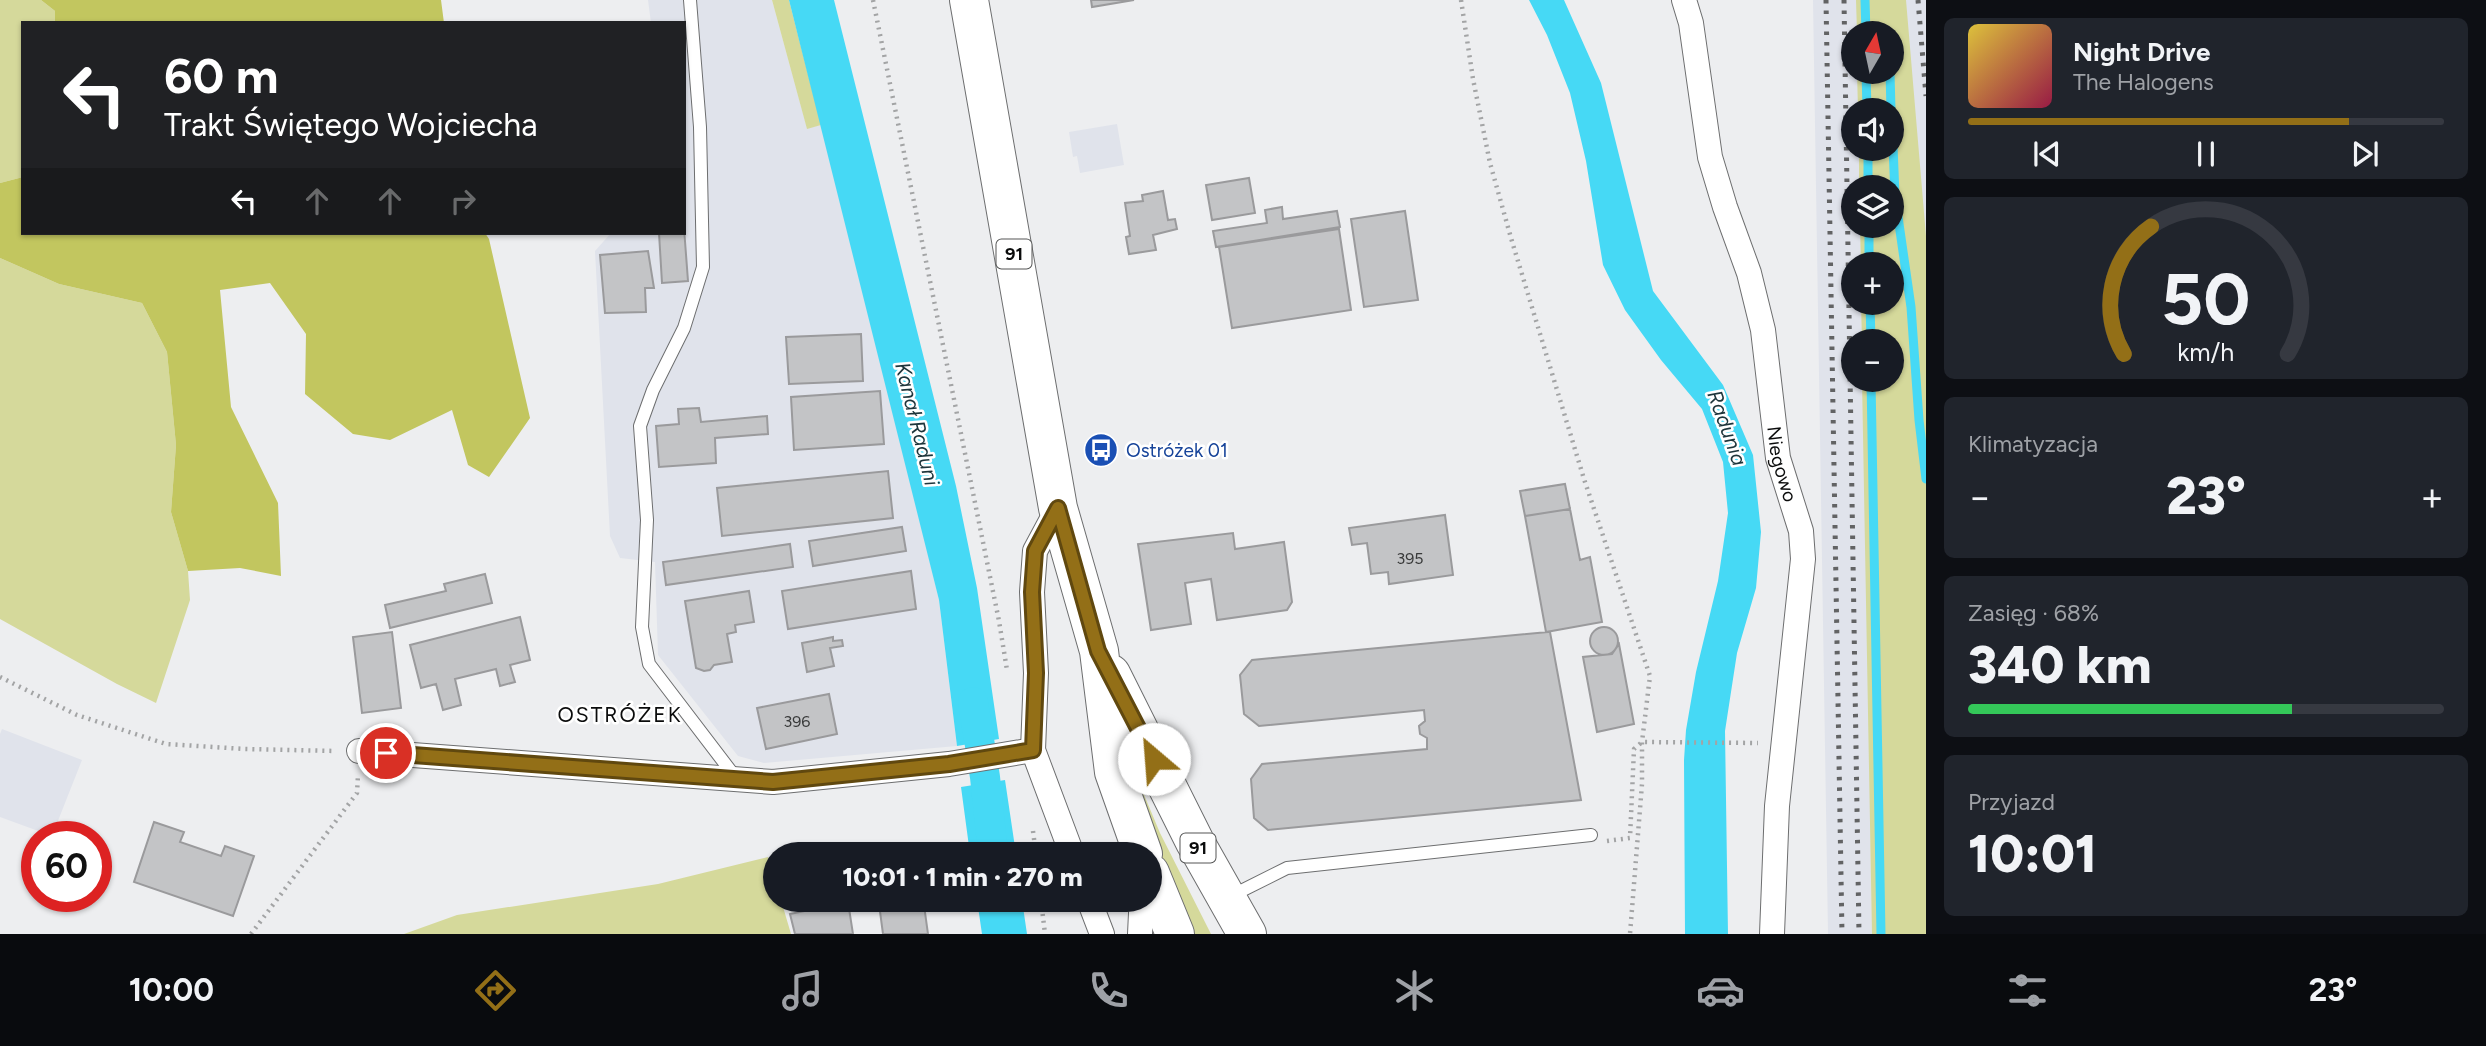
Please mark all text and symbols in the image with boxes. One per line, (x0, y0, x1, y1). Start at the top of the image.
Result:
north arrow (1841, 21, 1904, 84)
map controls (1841, 21, 1904, 392)
text: Night Drive (2073, 36, 2210, 68)
text: 60 m (164, 46, 279, 105)
icon: left (49, 49, 140, 140)
text: The Halogens (2073, 68, 2214, 96)
button: sound (1841, 98, 1904, 161)
text: Trakt Świętego Wojciecha (164, 106, 538, 144)
icon: previous (2028, 135, 2066, 173)
icon: pause (2187, 135, 2225, 173)
icon: next (2346, 135, 2384, 173)
button: layers (1841, 175, 1904, 238)
icon: left (225, 182, 263, 220)
icon: ahead (298, 182, 336, 220)
icon: ahead (371, 182, 409, 220)
icon: right (444, 182, 482, 220)
road number: 91 (996, 240, 1032, 268)
button: + (1841, 252, 1904, 315)
text: 50 (2161, 255, 2251, 342)
button: − (1841, 329, 1904, 392)
text: km/h (2177, 337, 2235, 367)
water label: Kanał Raduni (890, 360, 945, 488)
water label: Radunia (1702, 387, 1753, 469)
street label: Niegowo (1762, 425, 1802, 505)
text: Klimatyzacja (1968, 430, 2098, 458)
bus stop icon: Ostróżek 01 (1082, 431, 1120, 469)
place label: Ostróżek 01 (1126, 439, 1228, 462)
text: 23° (2166, 465, 2246, 527)
text: − (1968, 474, 1992, 520)
text: + (2420, 474, 2444, 520)
house number: 395 (1397, 549, 1423, 568)
text: Zasięg · 68% (1968, 599, 2099, 627)
text: 340 km (1968, 634, 2152, 696)
district label: OSTRÓŻEK (558, 702, 682, 727)
house number: 396 (784, 712, 810, 731)
position arrow (1117, 722, 1191, 796)
pin (356, 723, 416, 783)
icon: arrive (367, 734, 405, 772)
text: Przyjazd (1968, 788, 2055, 816)
speed limit sign: 60 (21, 821, 112, 912)
text: 10:01 (1968, 823, 2097, 885)
road number: 91 (1180, 834, 1216, 862)
text: 10:01 · 1 min · 270 m (842, 861, 1083, 893)
icon: directions (471, 966, 520, 1015)
icon: music (778, 966, 827, 1015)
icon: phone (1084, 966, 1133, 1015)
icon: climate (1390, 966, 1439, 1015)
icon: car (1696, 966, 1745, 1015)
icon: filters (2003, 966, 2052, 1015)
text: 10:00 (129, 971, 214, 1009)
text: 23° (2309, 971, 2357, 1009)

